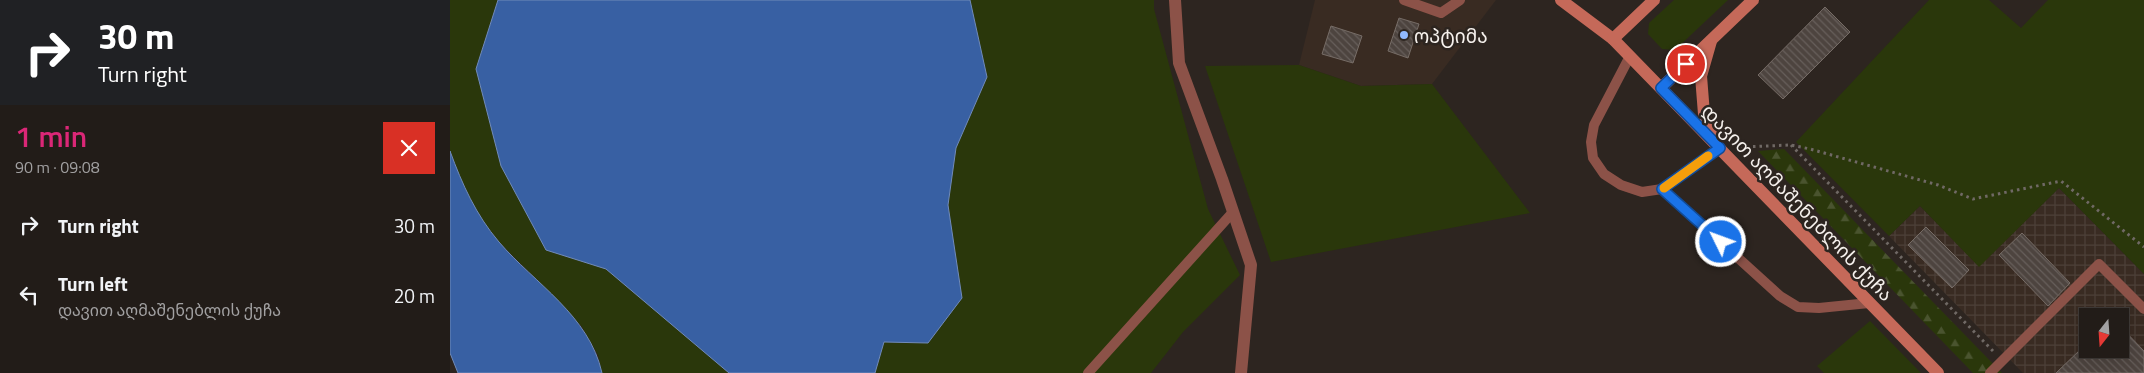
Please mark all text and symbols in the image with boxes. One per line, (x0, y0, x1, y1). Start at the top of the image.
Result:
text: 30 m (98, 9, 174, 63)
icon: right (15, 20, 80, 85)
place label: ოპტიმა (1414, 21, 1488, 50)
marker: ოპტიმა (1398, 29, 1410, 41)
pin (1665, 43, 1707, 85)
icon: arrive (1672, 50, 1700, 78)
text: Turn right (98, 57, 187, 91)
street label: დავით აღმაშენებლის ქუჩა (1696, 97, 1900, 307)
text: 1 min (15, 113, 87, 159)
button: close (383, 122, 435, 174)
text: 90 m · 09:08 (15, 155, 100, 179)
icon: right (15, 211, 43, 239)
text: Turn right (58, 211, 139, 240)
text: 30 m (394, 211, 435, 240)
position arrow (1694, 215, 1746, 267)
text: Turn left (58, 269, 128, 298)
icon: left (15, 281, 43, 309)
text: 20 m (394, 281, 435, 310)
text: დავით აღმაშენებლის ქუჩა (58, 298, 281, 322)
north arrow (2079, 308, 2129, 358)
map controls (2079, 308, 2129, 358)

